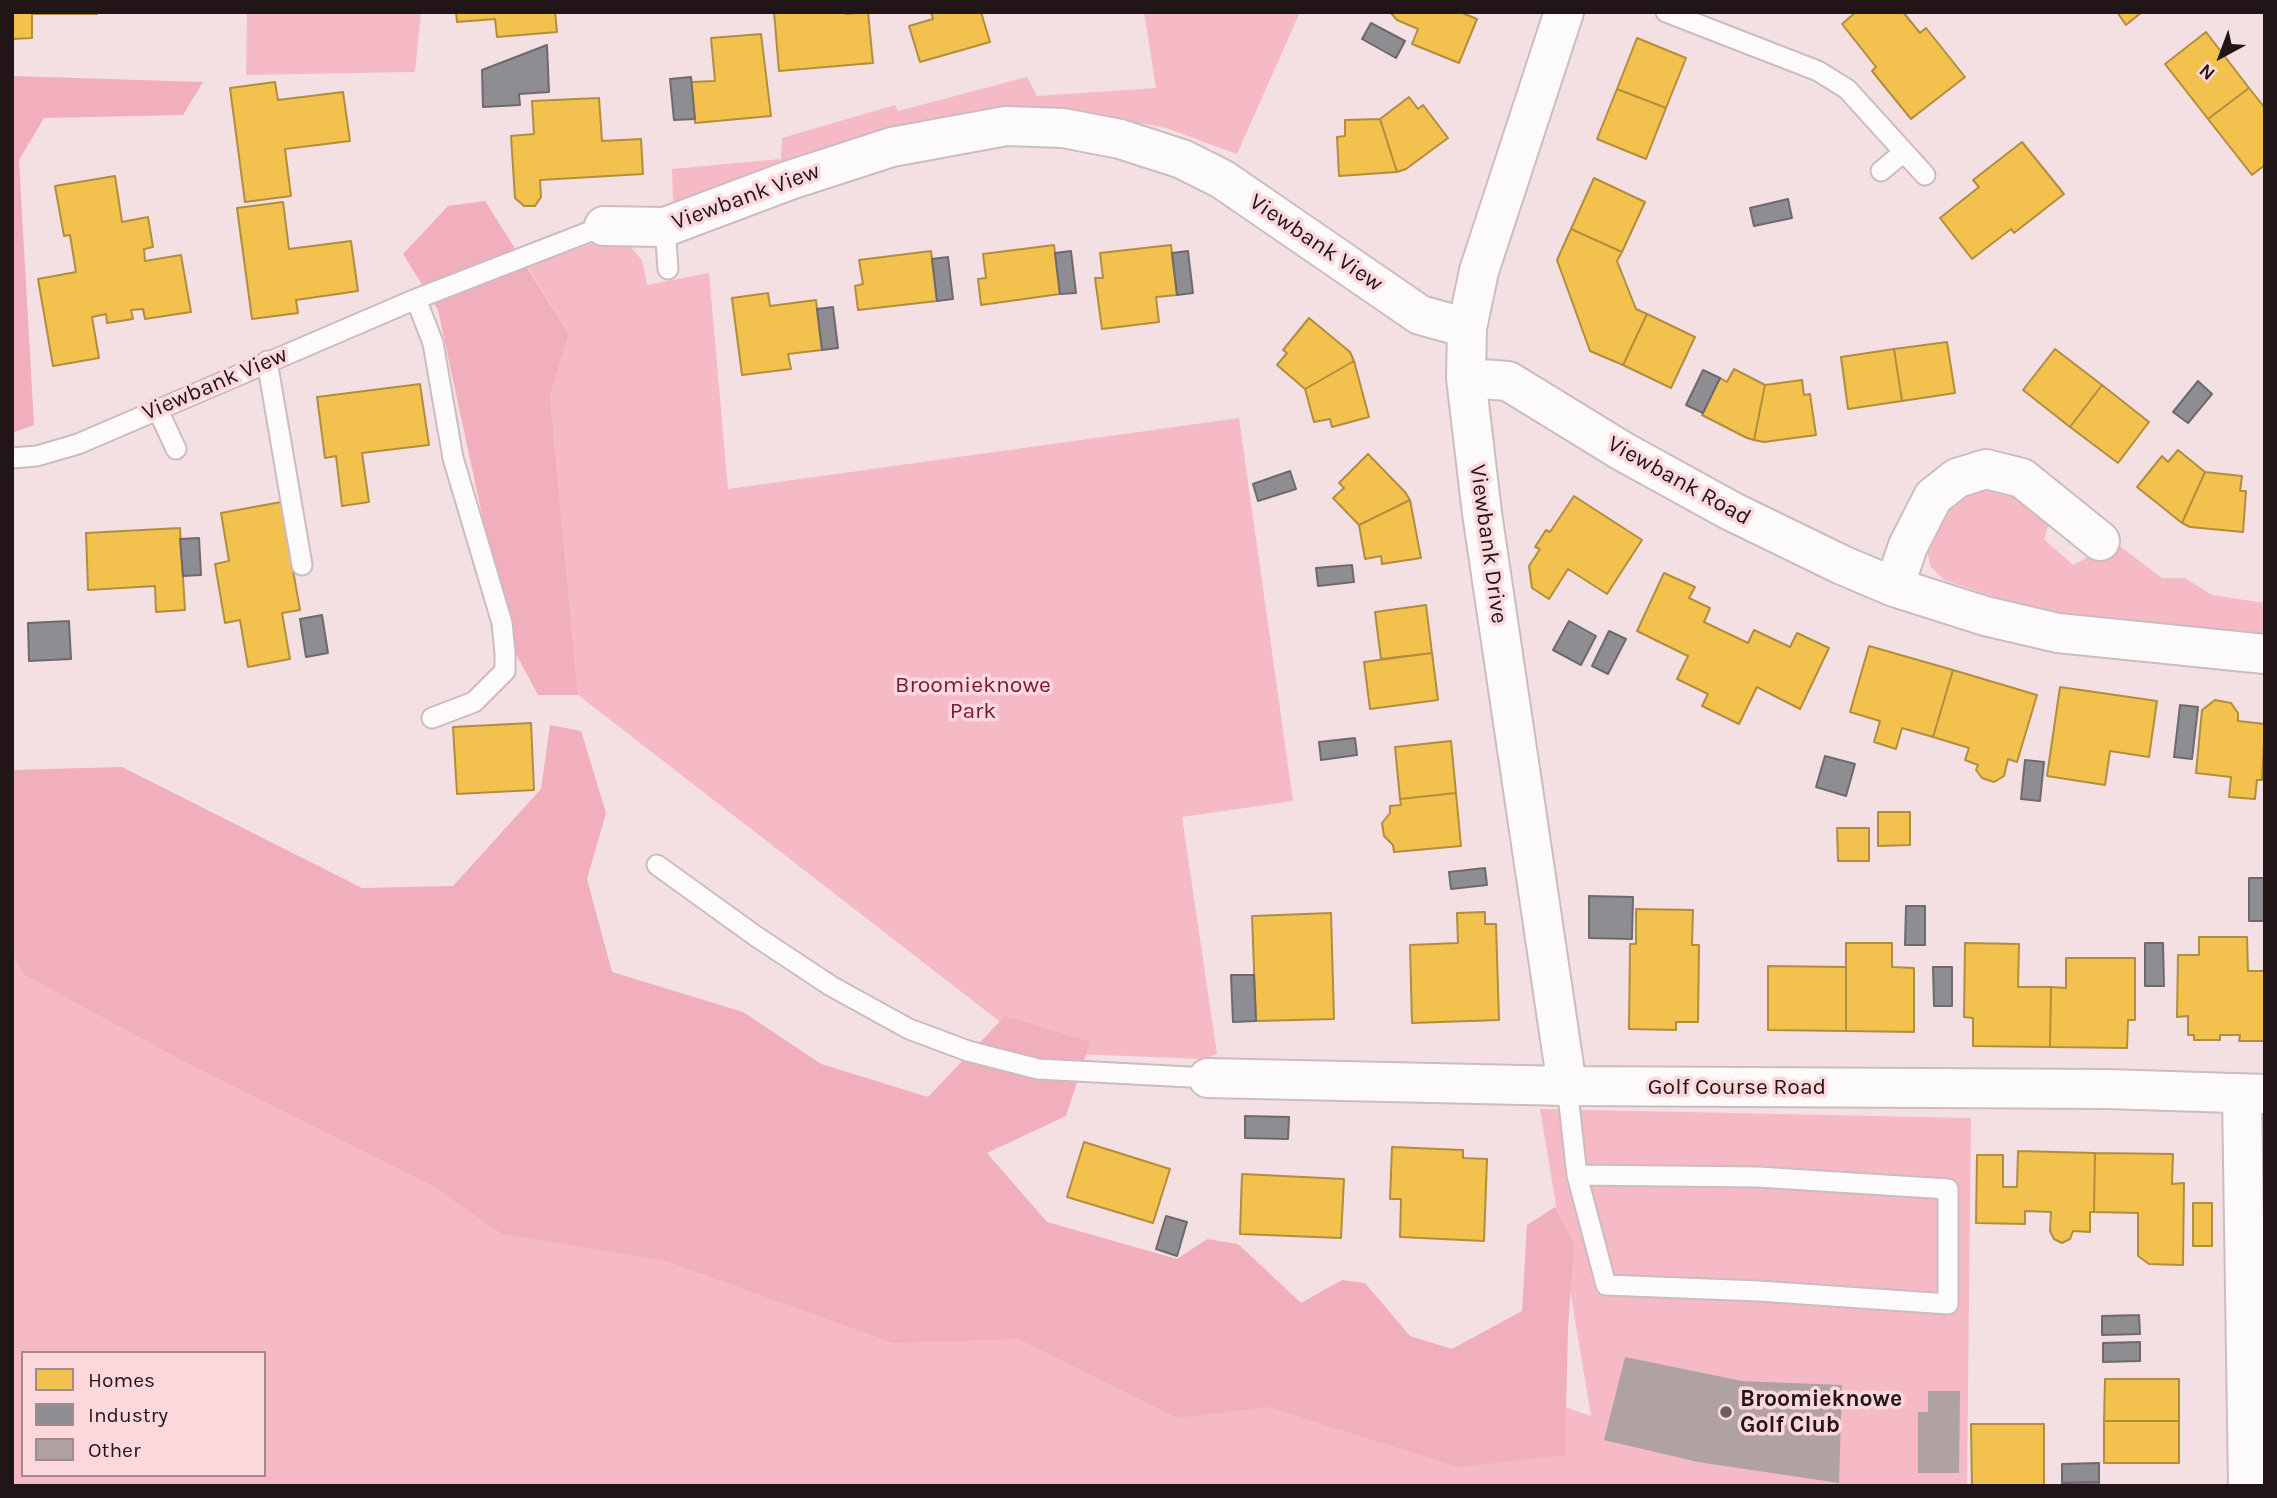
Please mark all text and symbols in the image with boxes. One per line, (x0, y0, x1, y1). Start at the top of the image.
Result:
north arrow (2186, 21, 2256, 91)
text: N (2195, 59, 2220, 85)
street label: Viewbank View (668, 158, 824, 236)
street label: Viewbank View (1244, 188, 1388, 298)
street label: Viewbank View (138, 341, 292, 427)
street label: Viewbank Road (1602, 430, 1756, 532)
street label: Viewbank Drive (1463, 463, 1513, 625)
park label: Broomieknowe Park (895, 671, 1051, 725)
street label: Golf Course Road (1648, 1073, 1826, 1101)
legend (21, 1351, 266, 1477)
text: Homes (88, 1368, 155, 1392)
place label: Broomieknowe Golf Club (1740, 1385, 1902, 1439)
text: Industry (88, 1403, 168, 1427)
marker: Broomieknowe Golf Club (1718, 1404, 1734, 1420)
text: Other (88, 1438, 141, 1462)

